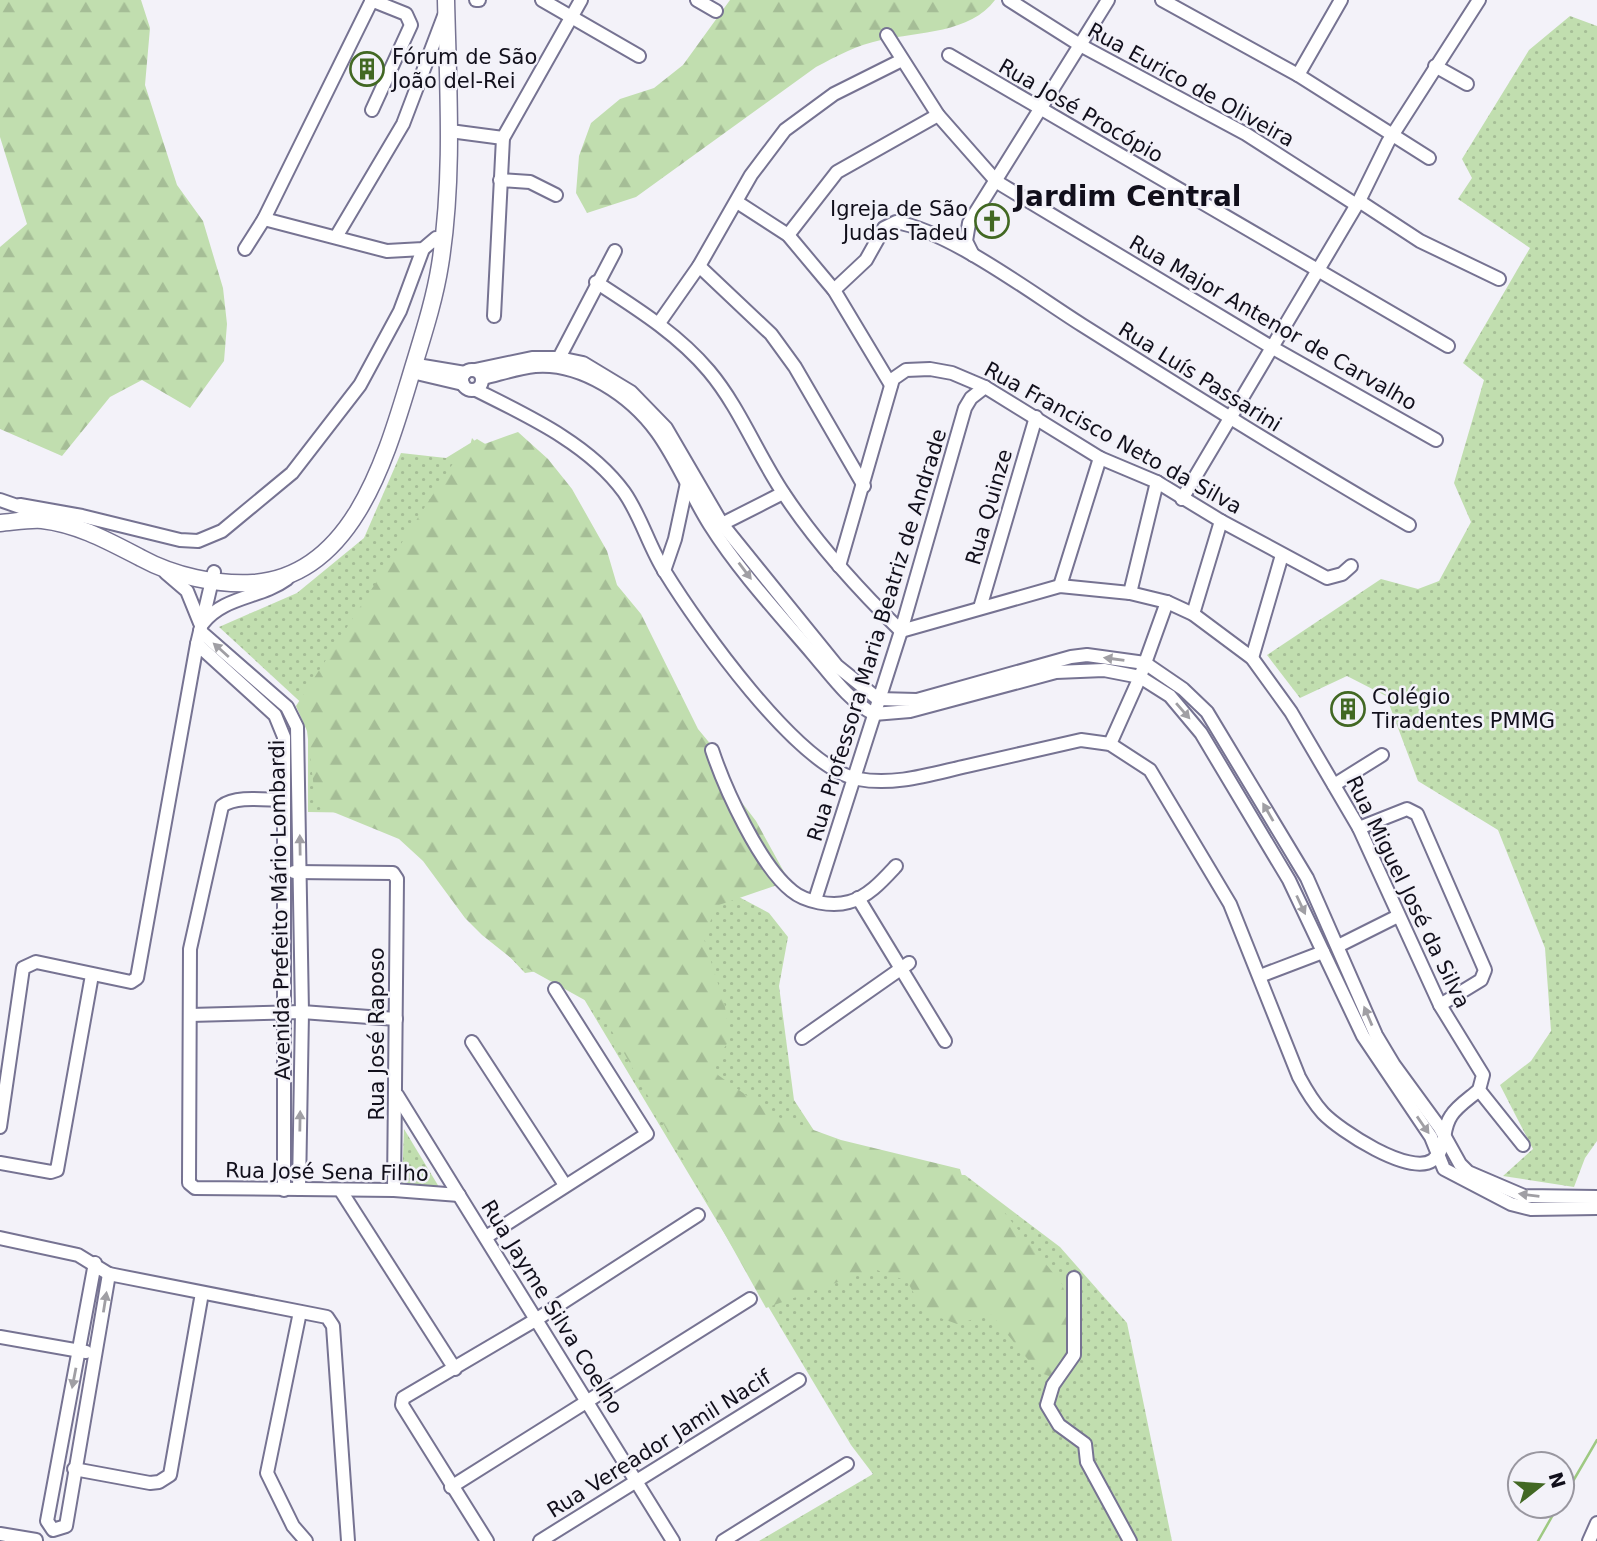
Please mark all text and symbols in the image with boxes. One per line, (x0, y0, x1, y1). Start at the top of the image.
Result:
street label: Rua Eurico de Oliveira (1084, 18, 1298, 152)
place label: Fórum de São João del-Rei (390, 45, 537, 93)
building icon: Fórum de São João del-Rei (348, 50, 386, 88)
street label: Rua José Procópio (995, 54, 1167, 168)
district label: Jardim Central (1013, 180, 1241, 213)
place label: Igreja de São Judas Tadeu (830, 197, 968, 245)
church icon: Igreja de São Judas Tadeu (973, 202, 1011, 240)
street label: Rua Major Antenor de Carvalho (1125, 231, 1421, 415)
street label: Rua Luís Passarini (1114, 317, 1286, 437)
street label: Rua Francisco Neto da Silva (980, 357, 1246, 519)
street label: Rua Professora Maria Beatriz de Andrade (803, 426, 951, 844)
street label: Rua Quinze (961, 446, 1017, 568)
one-way arrow (737, 562, 751, 580)
one-way arrow (212, 642, 230, 658)
one-way arrow (1103, 653, 1125, 664)
place label: Colégio Tiradentes PMMG (1371, 685, 1555, 733)
building icon: Colégio Tiradentes PMMG (1329, 690, 1367, 728)
one-way arrow (1175, 702, 1191, 720)
street label: Avenida Prefeito Mário Lombardi (265, 739, 295, 1081)
street label: Rua Miguel José da Silva (1341, 772, 1475, 1012)
one-way arrow (1262, 803, 1274, 822)
one-way arrow (294, 833, 306, 855)
one-way arrow (1295, 895, 1307, 915)
street label: Rua José Raposo (365, 947, 389, 1121)
one-way arrow (1362, 1006, 1373, 1027)
one-way arrow (295, 1110, 306, 1132)
one-way arrow (1416, 1116, 1430, 1134)
street label: Rua José Sena Filho (225, 1158, 429, 1186)
one-way arrow (1518, 1189, 1540, 1200)
street label: Rua Jayme Silva Coelho (476, 1196, 628, 1418)
one-way arrow (100, 1291, 111, 1313)
street label: Rua Vereador Jamil Nacif (543, 1365, 776, 1523)
one-way arrow (69, 1367, 80, 1389)
north arrow (1506, 1450, 1576, 1520)
text: N (1544, 1469, 1570, 1491)

